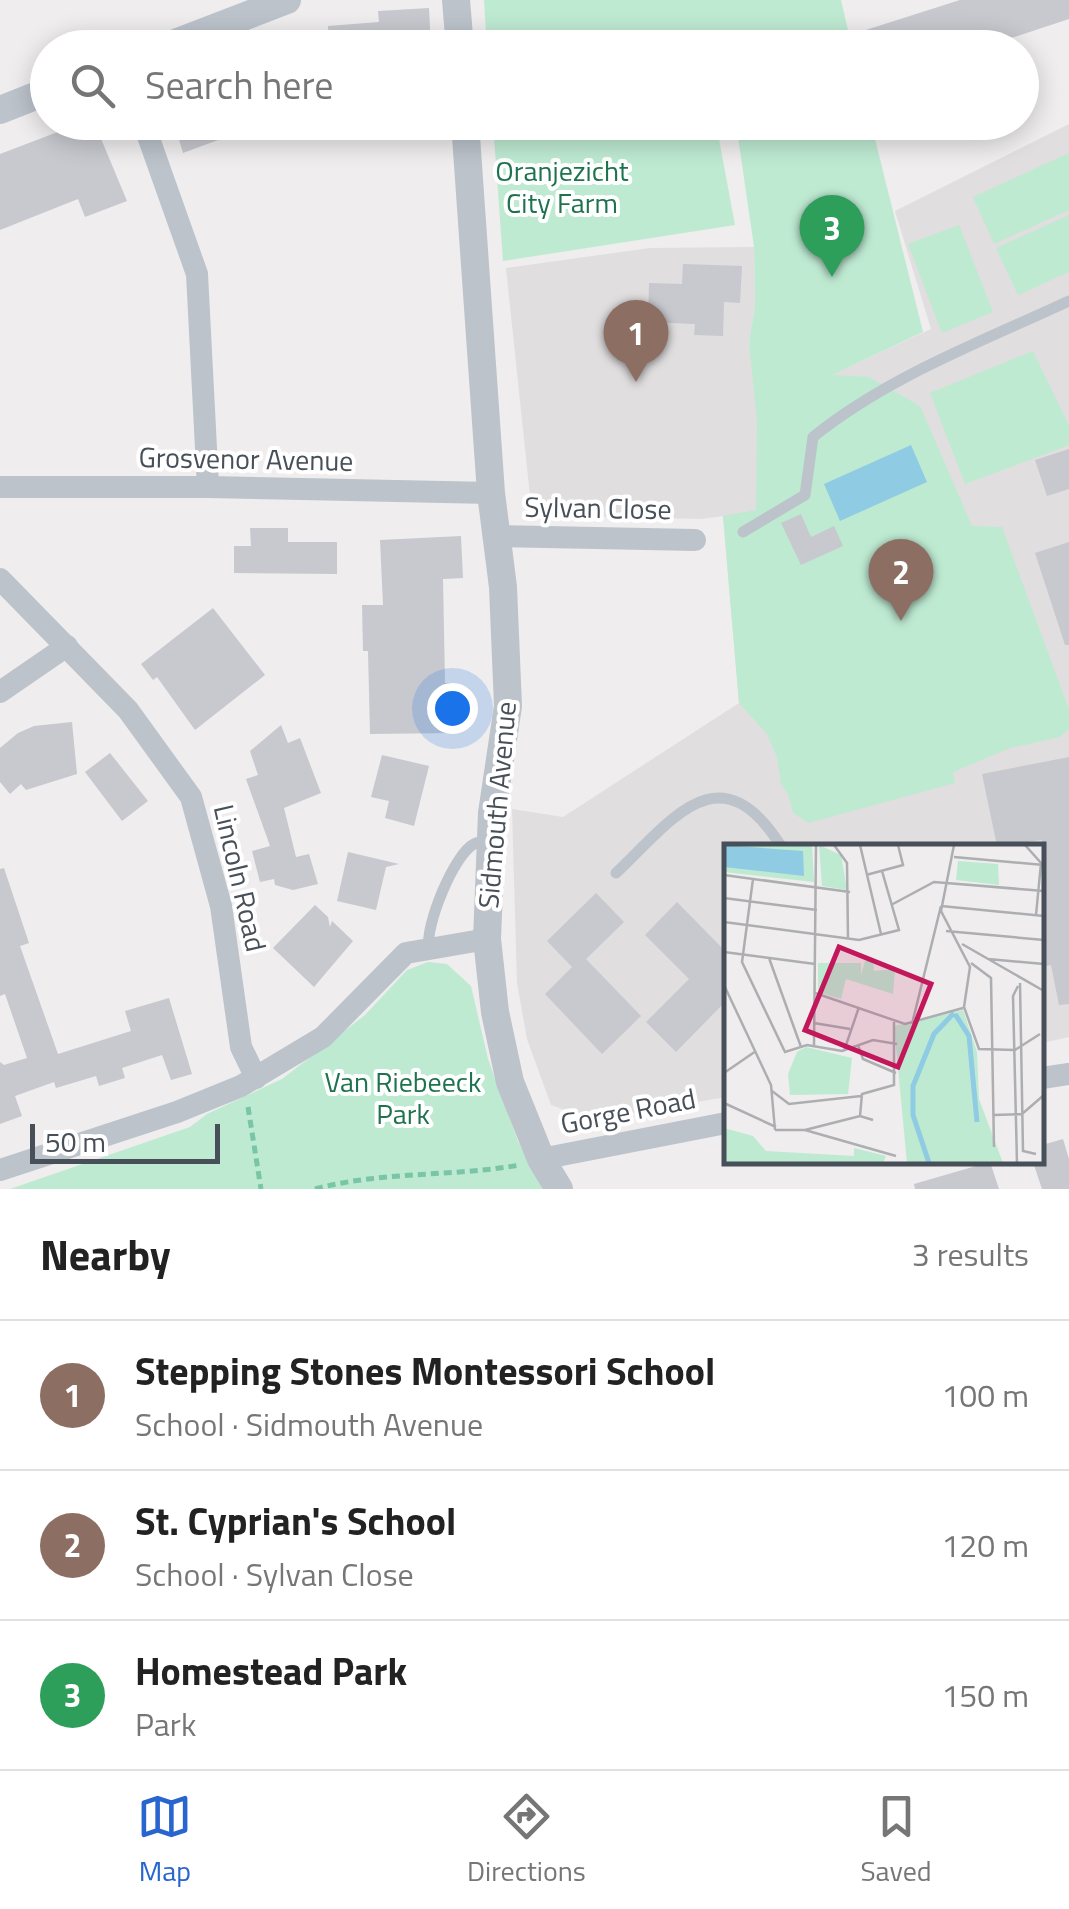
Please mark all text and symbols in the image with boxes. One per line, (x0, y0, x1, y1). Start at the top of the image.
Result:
search box (30, 30, 1039, 140)
text: Search here (145, 56, 333, 114)
icon: search (65, 58, 120, 113)
park label: Oranjezicht City Farm (495, 149, 629, 224)
pin: 3 (800, 194, 864, 277)
pin: 1 (604, 300, 668, 382)
street label: Grosvenor Avenue (138, 435, 354, 482)
street label: Sylvan Close (524, 485, 672, 530)
pin: 2 (868, 538, 934, 621)
your location (427, 683, 478, 734)
street label: Sidmouth Avenue (466, 700, 527, 910)
street label: Lincoln Road (203, 800, 278, 956)
inset map (724, 844, 1044, 1164)
park label: Van Riebeeck Park (325, 1060, 481, 1135)
street label: Gorge Road (557, 1076, 699, 1145)
scale bar (30, 1119, 220, 1164)
text: 50 m (45, 1120, 106, 1163)
text: Nearby (40, 1222, 171, 1286)
text: 3 results (912, 1230, 1029, 1278)
text: Stepping Stones Montessori School (135, 1342, 715, 1400)
text: 1 (64, 1371, 81, 1419)
text: 100 m (941, 1371, 1029, 1419)
text: School · Sidmouth Avenue (135, 1400, 483, 1448)
text: St. Cyprian's School (135, 1492, 456, 1550)
text: 2 (64, 1521, 81, 1569)
text: 120 m (941, 1521, 1029, 1569)
text: School · Sylvan Close (135, 1550, 414, 1598)
text: Homestead Park (135, 1642, 407, 1700)
text: 3 (64, 1671, 81, 1719)
text: 150 m (941, 1671, 1029, 1719)
text: Park (135, 1700, 196, 1748)
tab: Map (137, 1789, 192, 1892)
tab: Directions (467, 1789, 586, 1892)
tab: Saved (860, 1789, 932, 1892)

